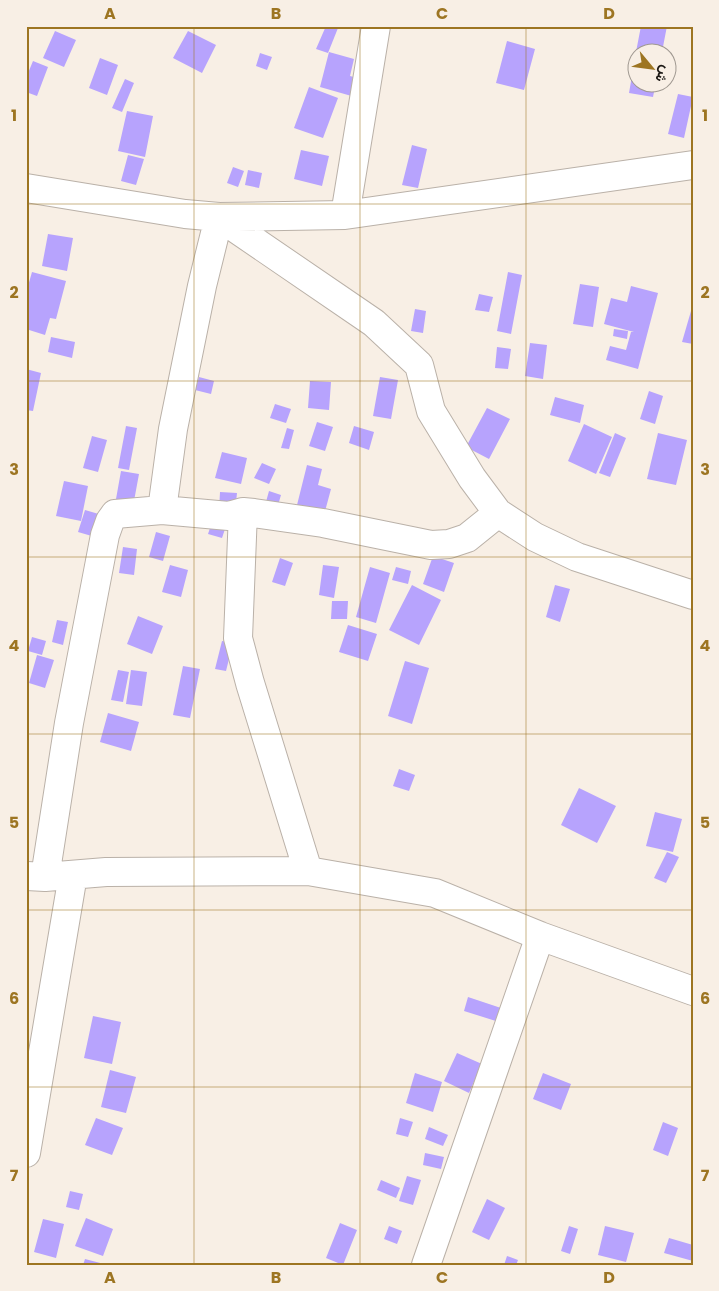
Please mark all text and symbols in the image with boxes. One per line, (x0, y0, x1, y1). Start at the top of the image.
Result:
text: A (104, 2, 116, 25)
text: B (271, 2, 281, 25)
text: C (436, 2, 448, 25)
text: D (603, 2, 615, 25)
north arrow (626, 42, 676, 92)
text: ش (650, 62, 676, 87)
text: 1 (11, 104, 17, 127)
text: 1 (702, 104, 708, 127)
text: 2 (9, 281, 19, 304)
text: 2 (700, 281, 710, 304)
text: 3 (9, 458, 19, 481)
text: 3 (700, 458, 710, 481)
text: 4 (9, 634, 20, 657)
text: 4 (700, 634, 711, 657)
text: 5 (9, 811, 19, 834)
text: 5 (700, 811, 710, 834)
text: 6 (9, 987, 19, 1010)
text: 6 (700, 987, 710, 1010)
text: 7 (10, 1164, 19, 1187)
text: 7 (701, 1164, 710, 1187)
text: A (104, 1266, 116, 1289)
text: B (271, 1266, 281, 1289)
text: C (436, 1266, 448, 1289)
text: D (603, 1266, 615, 1289)

